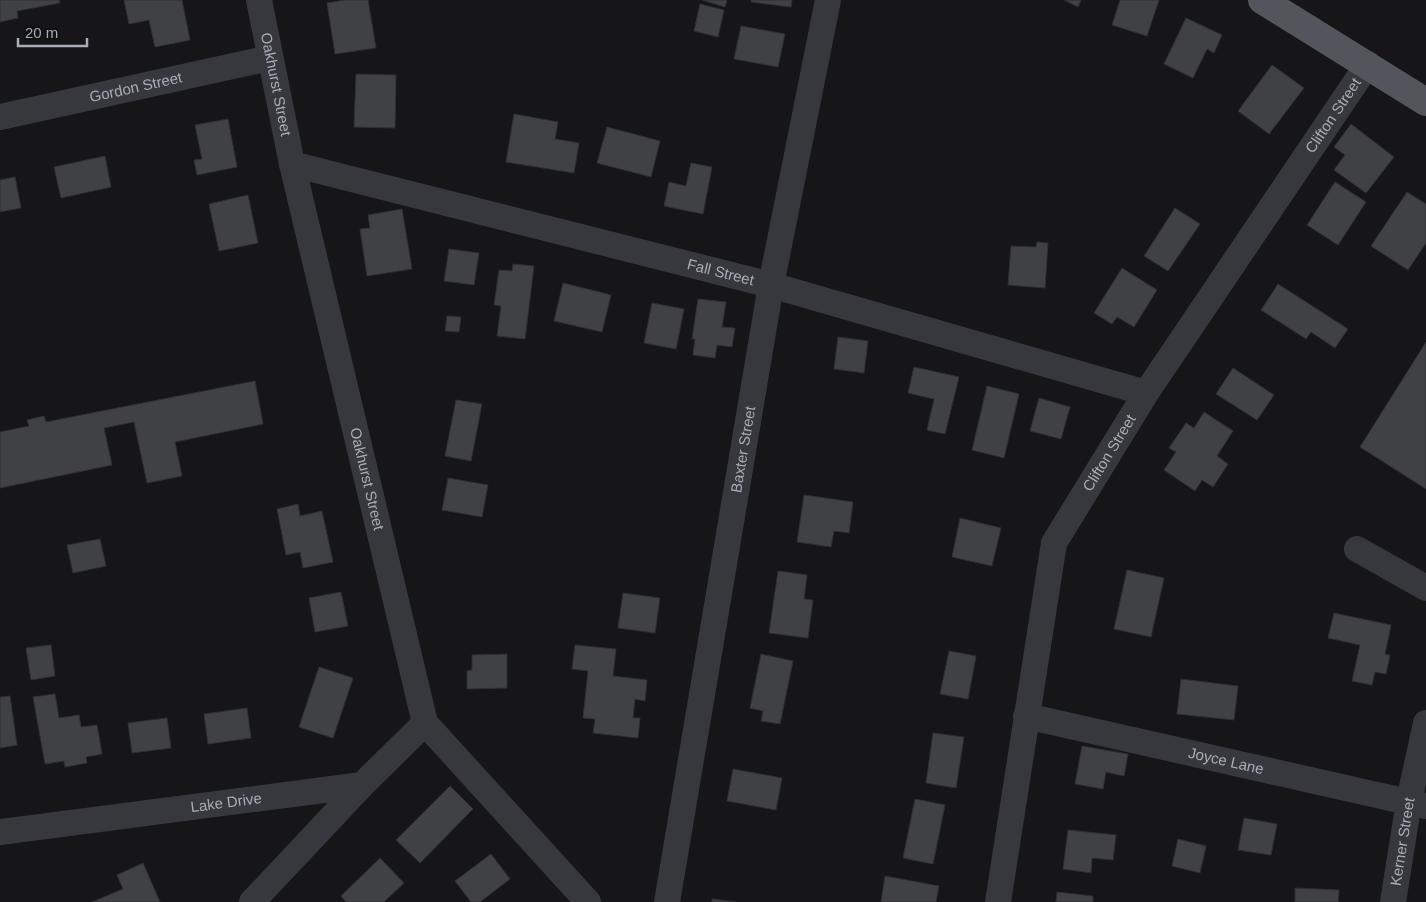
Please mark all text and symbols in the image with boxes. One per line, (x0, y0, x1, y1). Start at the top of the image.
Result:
scale bar (18, 15, 86, 47)
text: 20 m (25, 24, 58, 41)
street label: Oakhurst Street (258, 31, 295, 138)
street label: Gordon Street (88, 68, 184, 105)
street label: Clifton Street (1301, 74, 1365, 156)
street label: Fall Street (685, 255, 757, 289)
street label: Baxter Street (727, 404, 759, 494)
street label: Clifton Street (1079, 411, 1139, 494)
street label: Oakhurst Street (347, 426, 388, 533)
street label: Joyce Lane (1187, 744, 1265, 777)
street label: Lake Drive (189, 789, 263, 815)
street label: Kerner Street (1387, 795, 1418, 887)

